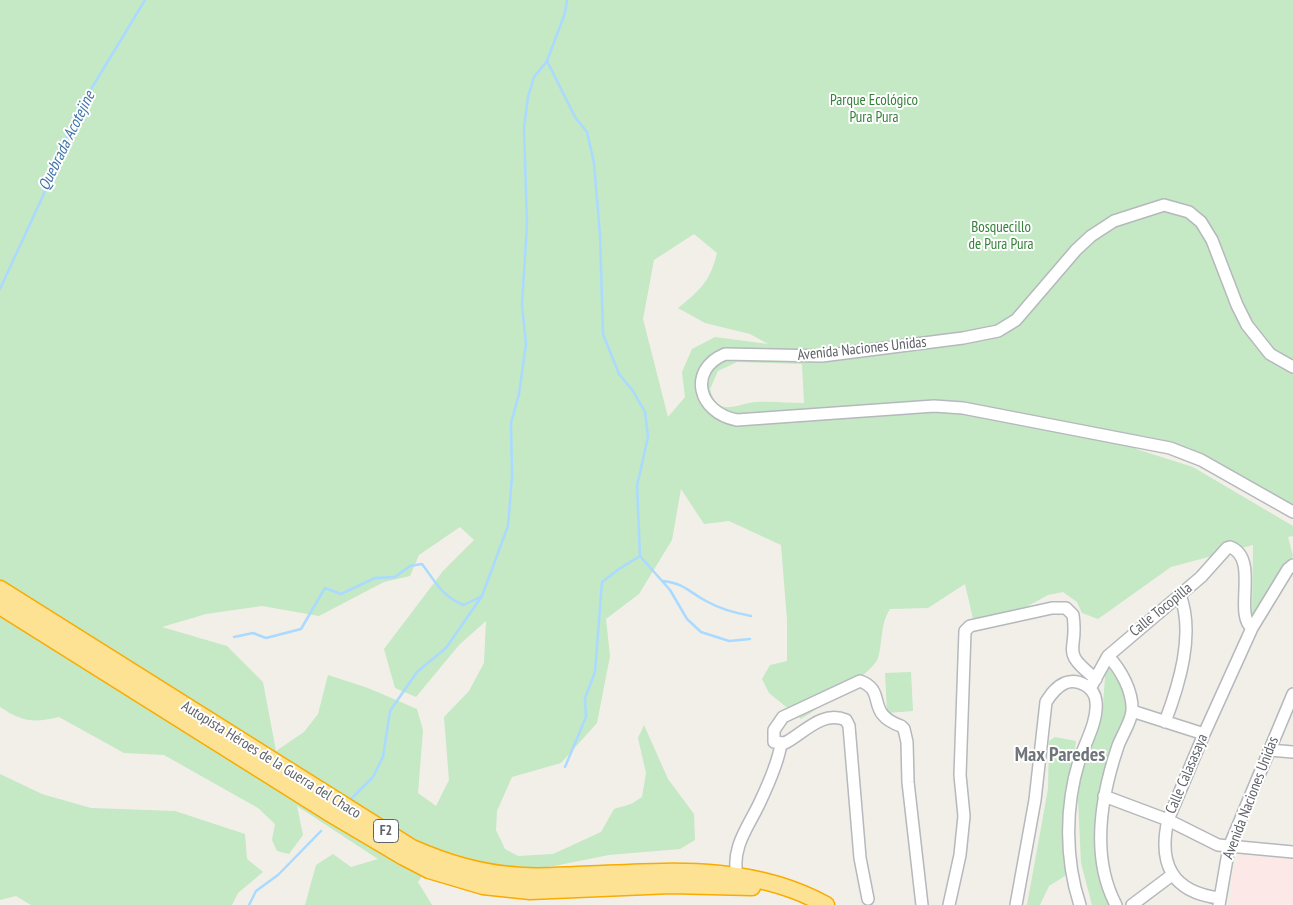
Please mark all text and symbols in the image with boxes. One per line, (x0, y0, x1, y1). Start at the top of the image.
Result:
water label: Quebrada Acotejine (35, 88, 99, 194)
park label: Parque Ecológico Pura Pura (830, 92, 918, 127)
park label: Bosquecillo de Pura Pura (968, 219, 1034, 254)
street label: Avenida Naciones Unidas (797, 333, 927, 365)
street label: Calle Tocopilla (1126, 579, 1196, 641)
street label: Autopista Héroes de la Guerra del Chaco (178, 697, 364, 823)
street label: Calle Calasasaya (1162, 731, 1212, 817)
street label: Avenida Naciones Unidas (1219, 734, 1283, 862)
district label: Max Paredes (1015, 743, 1105, 767)
road number: F2 (374, 819, 398, 842)

